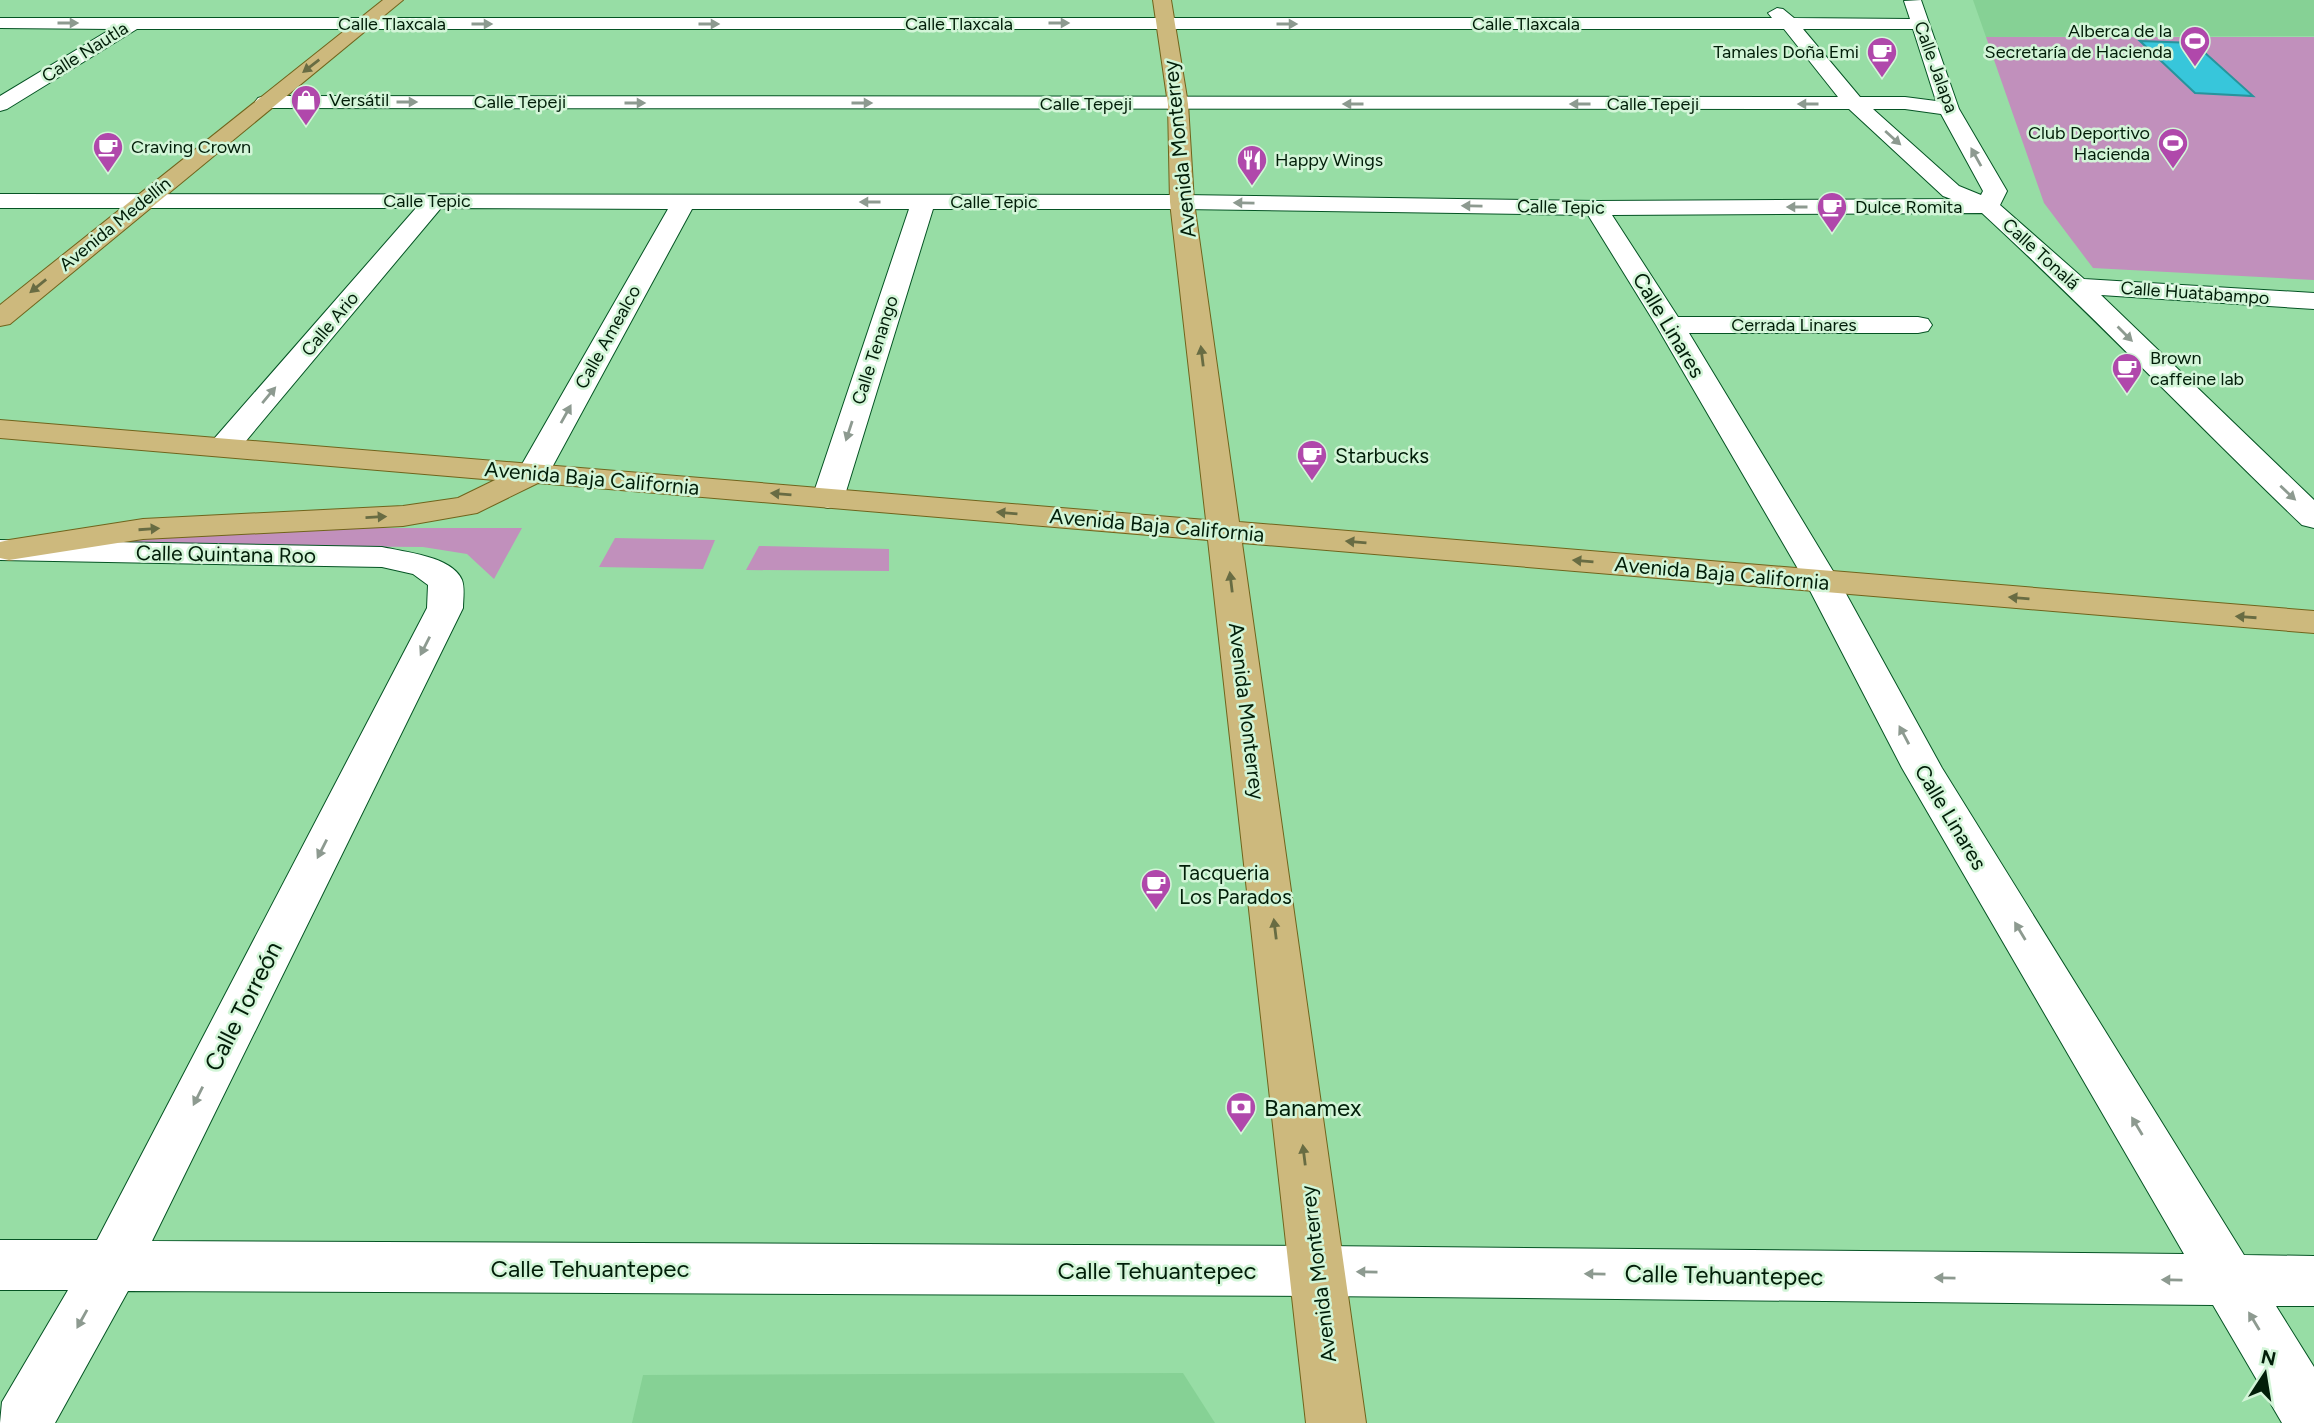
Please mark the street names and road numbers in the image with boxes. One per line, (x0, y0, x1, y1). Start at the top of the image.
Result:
street label: Calle Tlaxcala (338, 13, 446, 35)
street label: Calle Tlaxcala (905, 13, 1013, 35)
street label: Calle Tlaxcala (1472, 13, 1580, 35)
street label: Calle Nautla (38, 17, 132, 87)
street label: Calle Jalapa (1909, 18, 1963, 116)
street label: Avenida Monterrey (1157, 59, 1201, 239)
street label: Calle Tepeji (474, 91, 566, 113)
street label: Calle Tepeji (1040, 93, 1132, 115)
street label: Calle Tepeji (1607, 93, 1699, 115)
street label: Avenida Medellín (55, 172, 175, 276)
street label: Calle Tepic (383, 190, 471, 212)
street label: Calle Tepic (950, 191, 1038, 213)
street label: Calle Tepic (1517, 195, 1605, 219)
street label: Calle Tonalá (1998, 214, 2084, 294)
street label: Calle Linares (1628, 268, 1710, 382)
street label: Calle Huatabampo (2120, 277, 2270, 309)
street label: Calle Amealco (570, 281, 646, 393)
street label: Calle Ario (297, 287, 363, 361)
street label: Calle Tenango (847, 293, 903, 407)
street label: Cerrada Linares (1731, 314, 1857, 336)
street label: Avenida Baja California (484, 456, 700, 500)
street label: Avenida Baja California (1049, 503, 1265, 547)
street label: Calle Quintana Roo (136, 540, 316, 568)
street label: Avenida Baja California (1614, 551, 1830, 595)
street label: Avenida Monterrey (1224, 621, 1270, 801)
street label: Calle Linares (1910, 760, 1992, 874)
street label: Calle Torreón (198, 936, 288, 1076)
street label: Avenida Monterrey (1295, 1184, 1341, 1364)
street label: Calle Tehuantepec (491, 1254, 689, 1283)
street label: Calle Tehuantepec (1058, 1256, 1256, 1285)
street label: Calle Tehuantepec (1624, 1259, 1824, 1291)

